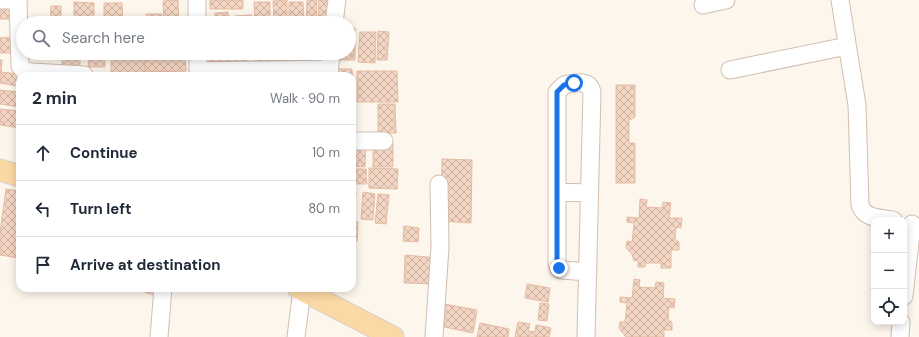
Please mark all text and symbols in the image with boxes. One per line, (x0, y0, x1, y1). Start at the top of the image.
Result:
search box (16, 16, 356, 60)
icon: search (30, 27, 52, 49)
text: Search here (62, 28, 145, 48)
route start (565, 74, 583, 92)
text: 2 min (32, 87, 77, 109)
text: Walk · 90 m (270, 90, 340, 107)
icon: ahead (32, 142, 54, 164)
text: Continue (70, 143, 138, 163)
text: 10 m (312, 144, 340, 161)
icon: left (32, 198, 54, 220)
text: Turn left (70, 199, 131, 219)
text: 80 m (308, 200, 340, 217)
map controls (871, 217, 907, 325)
button: + (871, 217, 907, 253)
button: − (871, 253, 907, 289)
icon: arrive (32, 254, 54, 276)
text: Arrive at destination (70, 255, 221, 275)
route end (550, 259, 568, 277)
button: locate (871, 289, 907, 325)

